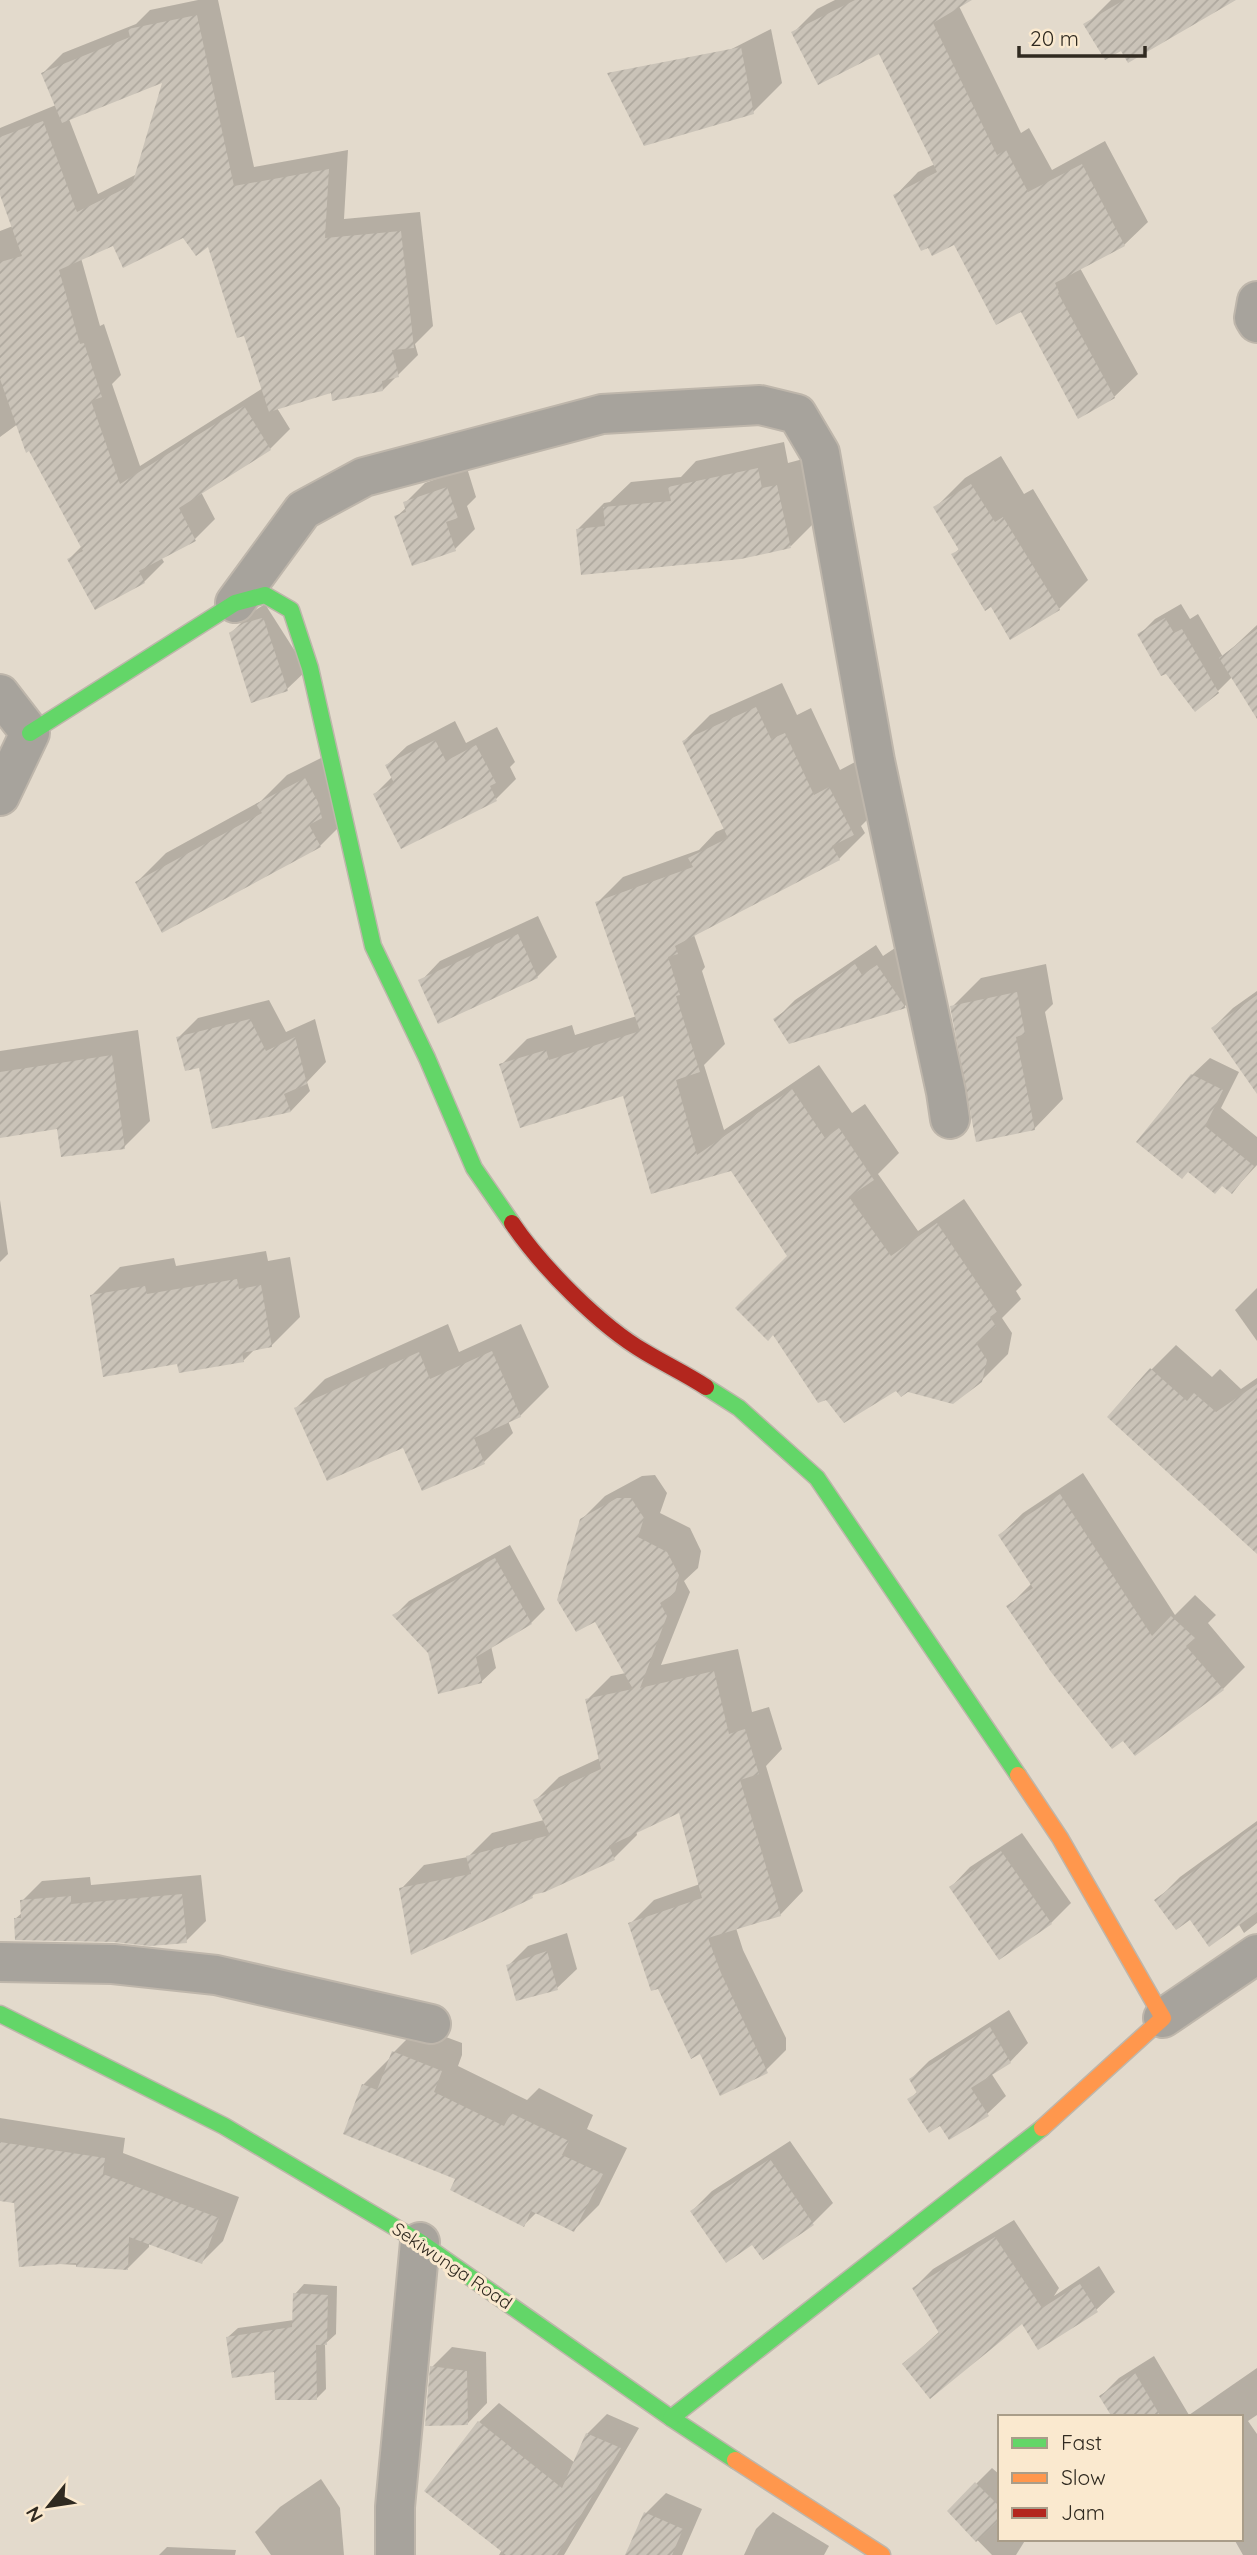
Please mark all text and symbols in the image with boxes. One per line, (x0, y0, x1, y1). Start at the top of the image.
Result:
scale bar (1019, 14, 1145, 58)
text: 20 m (1030, 25, 1079, 51)
street label: Sekiwunga Road (388, 2217, 517, 2314)
legend (998, 2415, 1243, 2541)
text: Fast (1061, 2429, 1102, 2455)
text: Slow (1061, 2464, 1106, 2490)
north arrow (14, 2471, 84, 2541)
text: Jam (1061, 2499, 1105, 2525)
text: N (20, 2502, 48, 2527)

